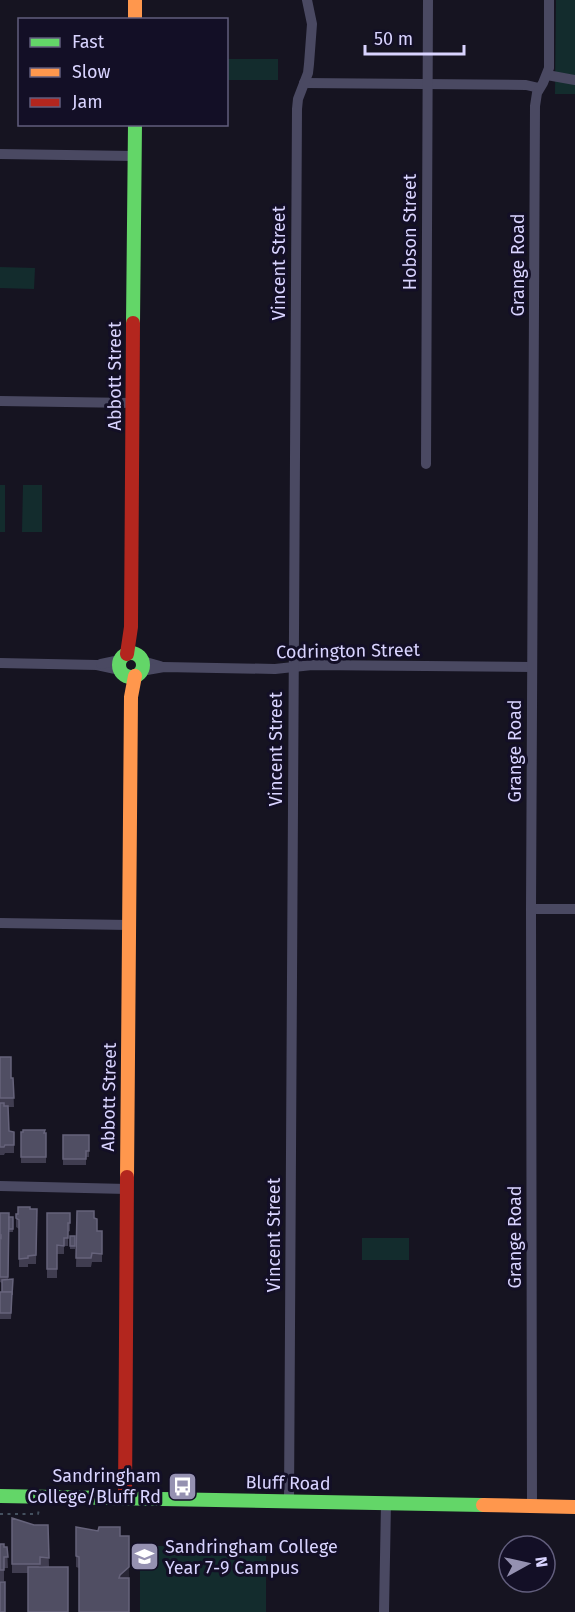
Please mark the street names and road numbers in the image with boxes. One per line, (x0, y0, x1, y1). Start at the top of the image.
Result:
street label: Hobson Street (399, 173, 421, 290)
street label: Vincent Street (268, 205, 290, 320)
street label: Grange Road (507, 213, 529, 317)
street label: Abbott Street (104, 321, 126, 430)
street label: Codrington Street (276, 639, 421, 663)
street label: Vincent Street (265, 691, 287, 806)
street label: Grange Road (504, 699, 526, 803)
street label: Abbott Street (97, 1042, 121, 1152)
street label: Vincent Street (263, 1177, 285, 1292)
street label: Grange Road (504, 1185, 526, 1289)
street label: Bluff Road (245, 1471, 331, 1495)

